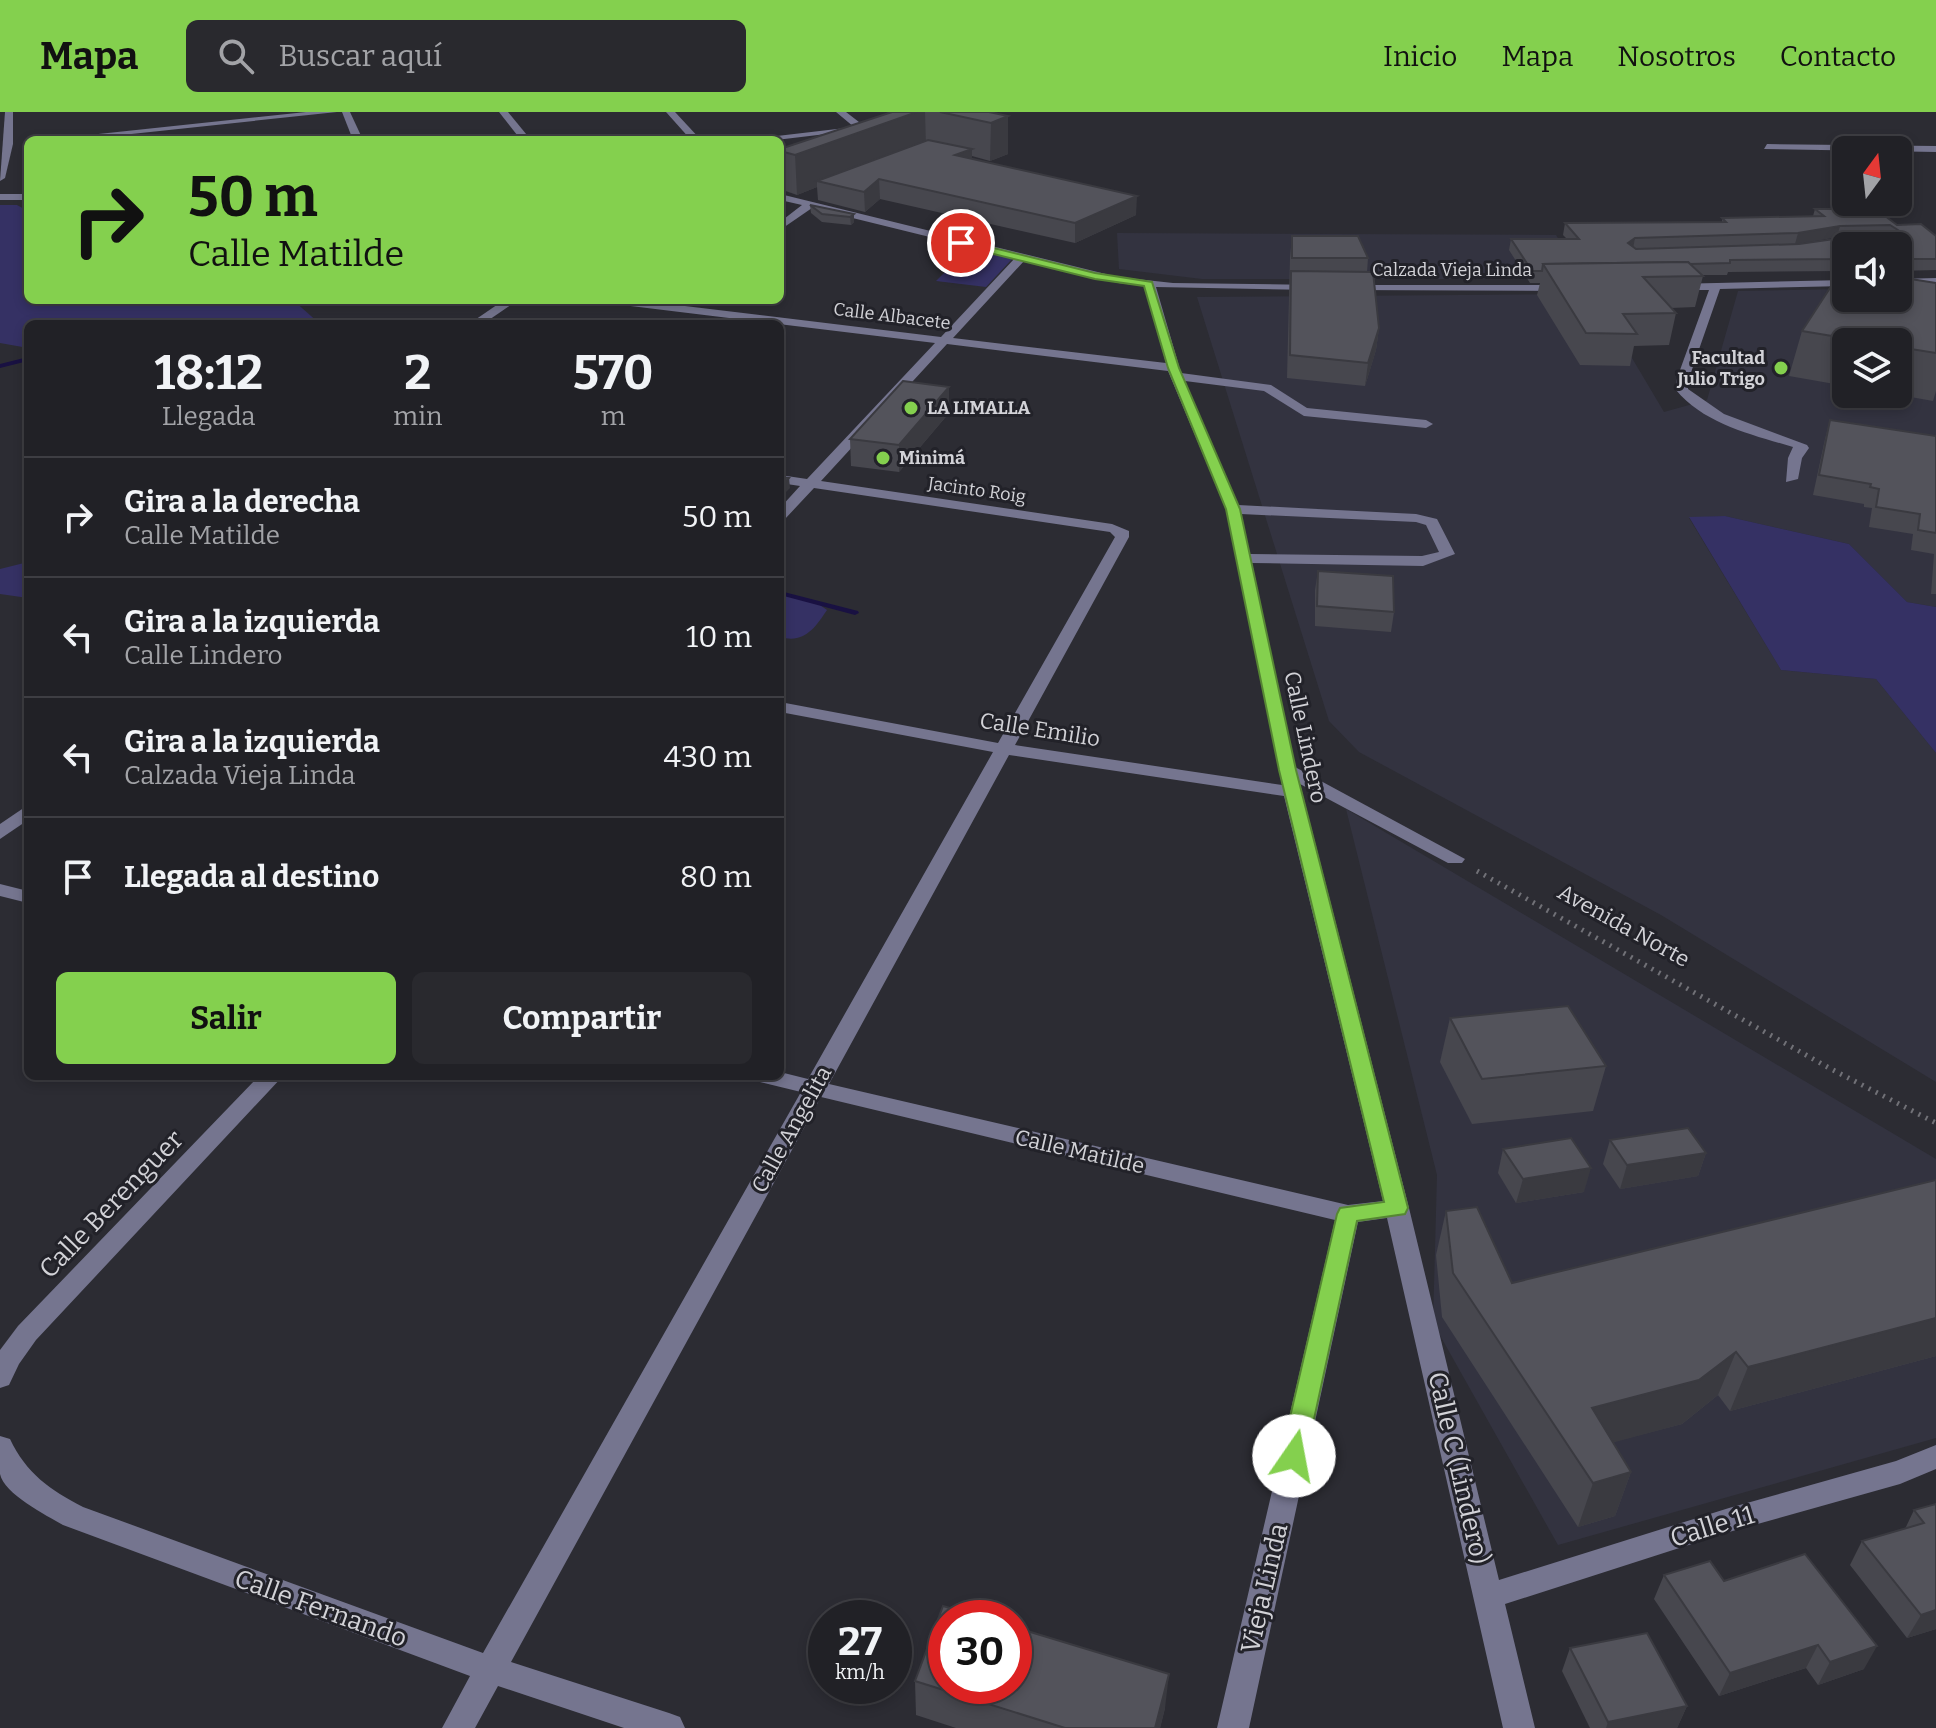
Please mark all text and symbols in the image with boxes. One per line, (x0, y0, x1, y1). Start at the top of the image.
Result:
search box (186, 20, 746, 92)
text: Mapa (40, 33, 138, 79)
icon: search (214, 34, 258, 78)
text: Buscar aquí (278, 38, 442, 74)
text: Inicio (1383, 40, 1457, 73)
text: Mapa (1501, 40, 1573, 73)
text: Nosotros (1617, 40, 1736, 73)
text: Contacto (1780, 40, 1896, 73)
north arrow (1832, 136, 1912, 216)
map controls (1832, 136, 1912, 408)
text: 50 m (188, 164, 318, 231)
icon: right (56, 168, 160, 272)
pin (927, 209, 995, 277)
icon: arrive (939, 221, 983, 265)
text: Calle Matilde (188, 232, 404, 276)
button: sound (1832, 232, 1912, 312)
street label: Calzada Vieja Linda (1372, 259, 1532, 281)
street label: Calle Albacete (832, 298, 952, 334)
button: layers (1832, 328, 1912, 408)
text: 18:12 (154, 344, 263, 402)
text: 2 (404, 344, 431, 402)
text: 570 (573, 344, 654, 402)
place label: Facultad Julio Trigo (1676, 347, 1765, 390)
marker: Facultad Julio Trigo (1772, 359, 1790, 377)
place label: LA LIMALLA (927, 397, 1030, 419)
marker: LA LIMALLA (902, 399, 920, 417)
text: Llegada (162, 401, 256, 432)
text: min (393, 401, 442, 432)
text: m (601, 401, 626, 432)
place label: Minimá (899, 447, 965, 469)
marker: Minimá (874, 449, 892, 467)
street label: Jacinto Roig (926, 472, 1027, 508)
text: Gira a la derecha (124, 484, 360, 520)
icon: right (56, 495, 100, 539)
text: 50 m (682, 499, 752, 535)
text: Calle Matilde (124, 520, 280, 551)
text: Gira a la izquierda (124, 604, 380, 640)
icon: left (56, 615, 100, 659)
text: 10 m (686, 619, 752, 655)
text: Calle Lindero (124, 640, 282, 671)
street label: Calle Lindero (1278, 669, 1333, 806)
street label: Calle Emilio (978, 707, 1102, 752)
text: Gira a la izquierda (124, 724, 380, 760)
icon: left (56, 735, 100, 779)
text: 430 m (664, 739, 752, 775)
text: Calzada Vieja Linda (124, 760, 355, 791)
icon: arrive (56, 855, 100, 899)
text: Llegada al destino (124, 859, 379, 895)
text: 80 m (680, 859, 752, 895)
street label: Avenida Norte (1553, 878, 1694, 973)
button: Salir (56, 972, 396, 1064)
button: Compartir (412, 972, 752, 1064)
street label: Calle Angelita (746, 1061, 837, 1197)
street label: Calle Matilde (1012, 1123, 1147, 1179)
street label: Calle Berenguer (33, 1124, 190, 1285)
street label: Calle C (Lindero) (1421, 1369, 1496, 1567)
position arrow (1252, 1414, 1336, 1498)
street label: Calle 11 (1667, 1499, 1758, 1554)
street label: Vieja Linda (1235, 1520, 1294, 1656)
street label: Calle Fernando (230, 1563, 411, 1654)
speed limit sign: 30 (928, 1600, 1032, 1704)
text: 27 (838, 1618, 882, 1666)
text: km/h (835, 1660, 885, 1684)

